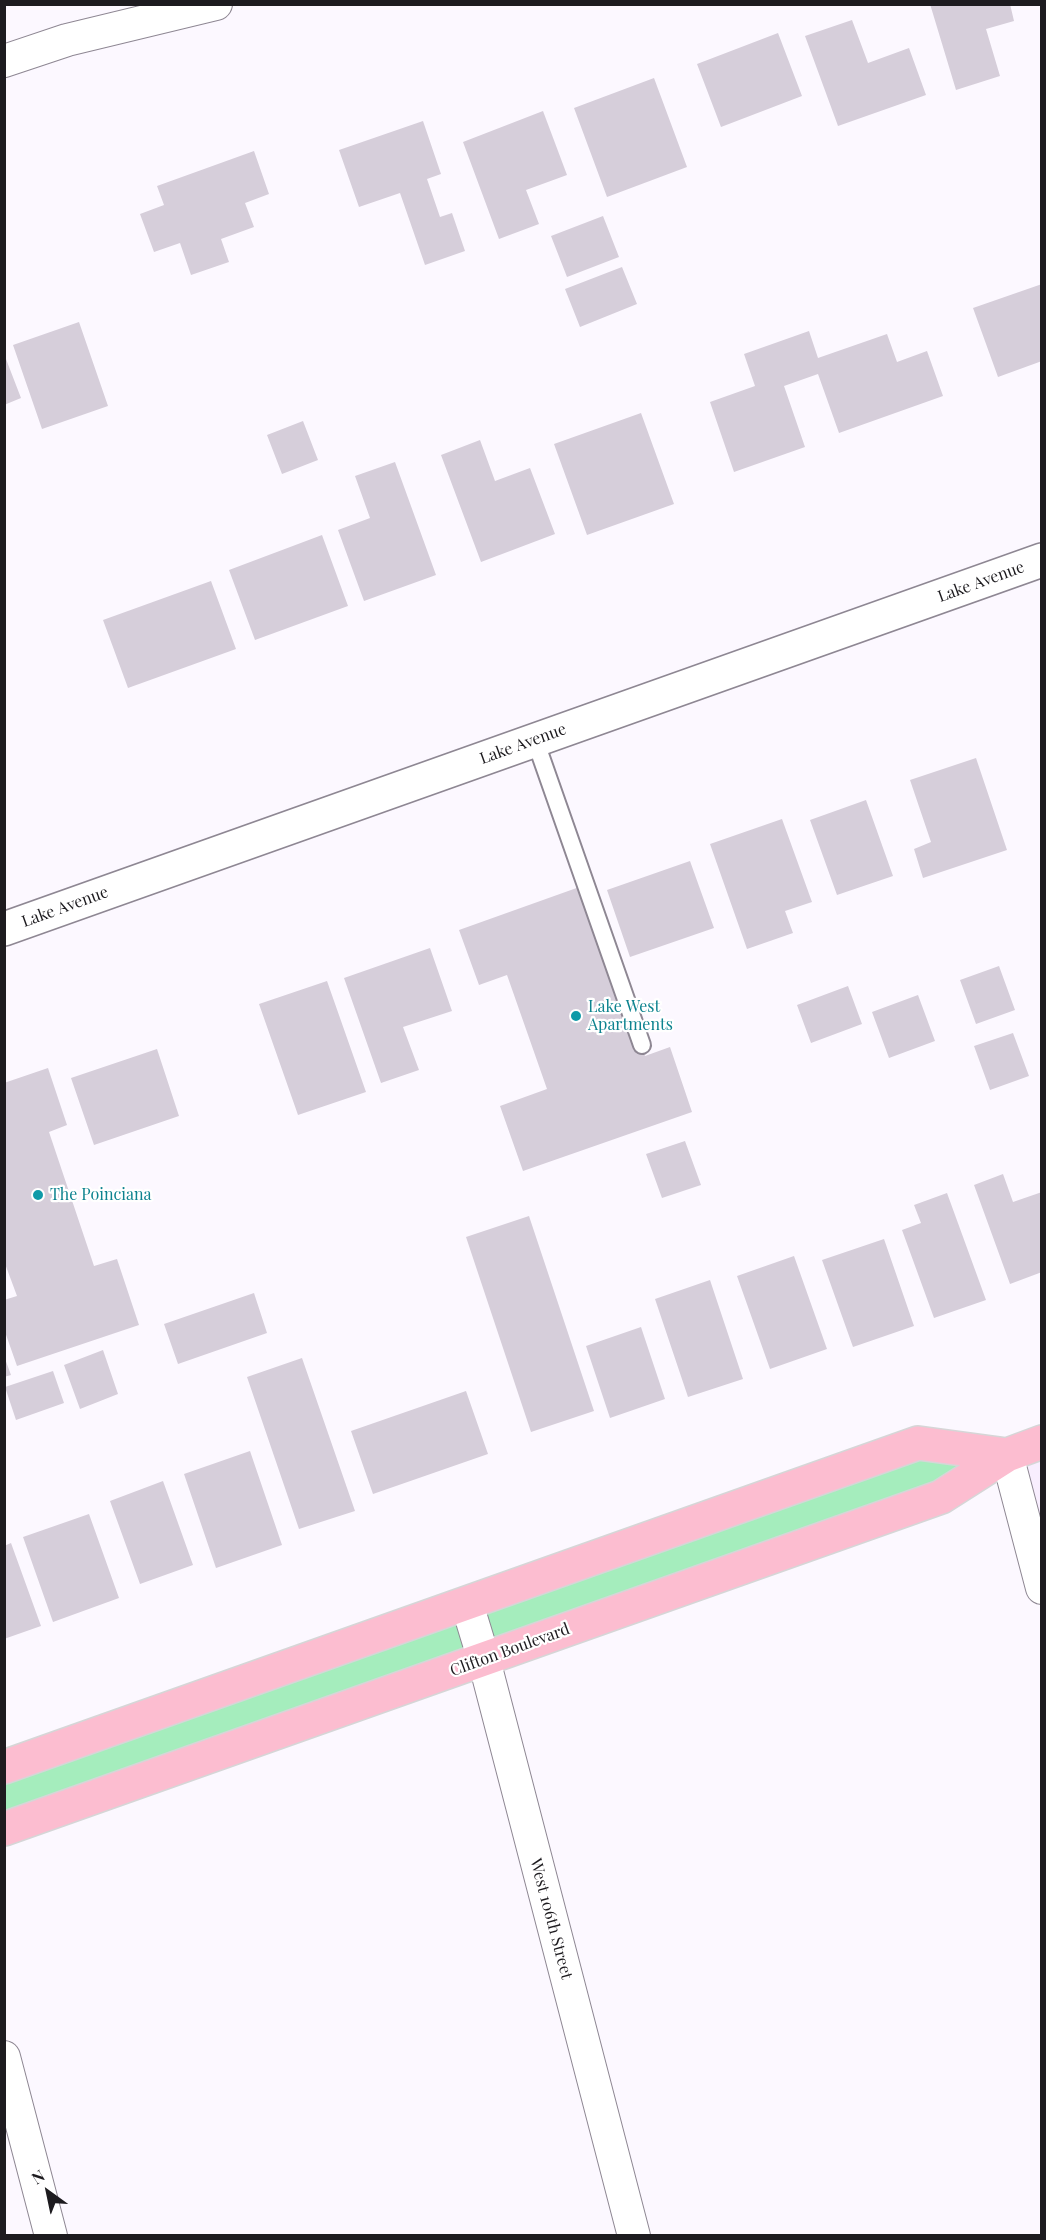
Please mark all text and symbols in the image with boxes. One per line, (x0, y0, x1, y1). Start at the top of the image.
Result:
street label: Lake Avenue (935, 557, 1027, 607)
street label: Lake Avenue (477, 719, 569, 769)
street label: Lake Avenue (19, 882, 111, 932)
place label: Lake West Apartments (588, 997, 673, 1035)
marker: Lake West Apartments (569, 1009, 583, 1023)
place label: The Poinciana (50, 1185, 151, 1205)
marker: The Poinciana (31, 1188, 45, 1202)
street label: Clifton Boulevard (448, 1619, 572, 1681)
street label: West 106th Street (526, 1857, 576, 1981)
north arrow (18, 2162, 78, 2222)
text: N (27, 2165, 48, 2188)

